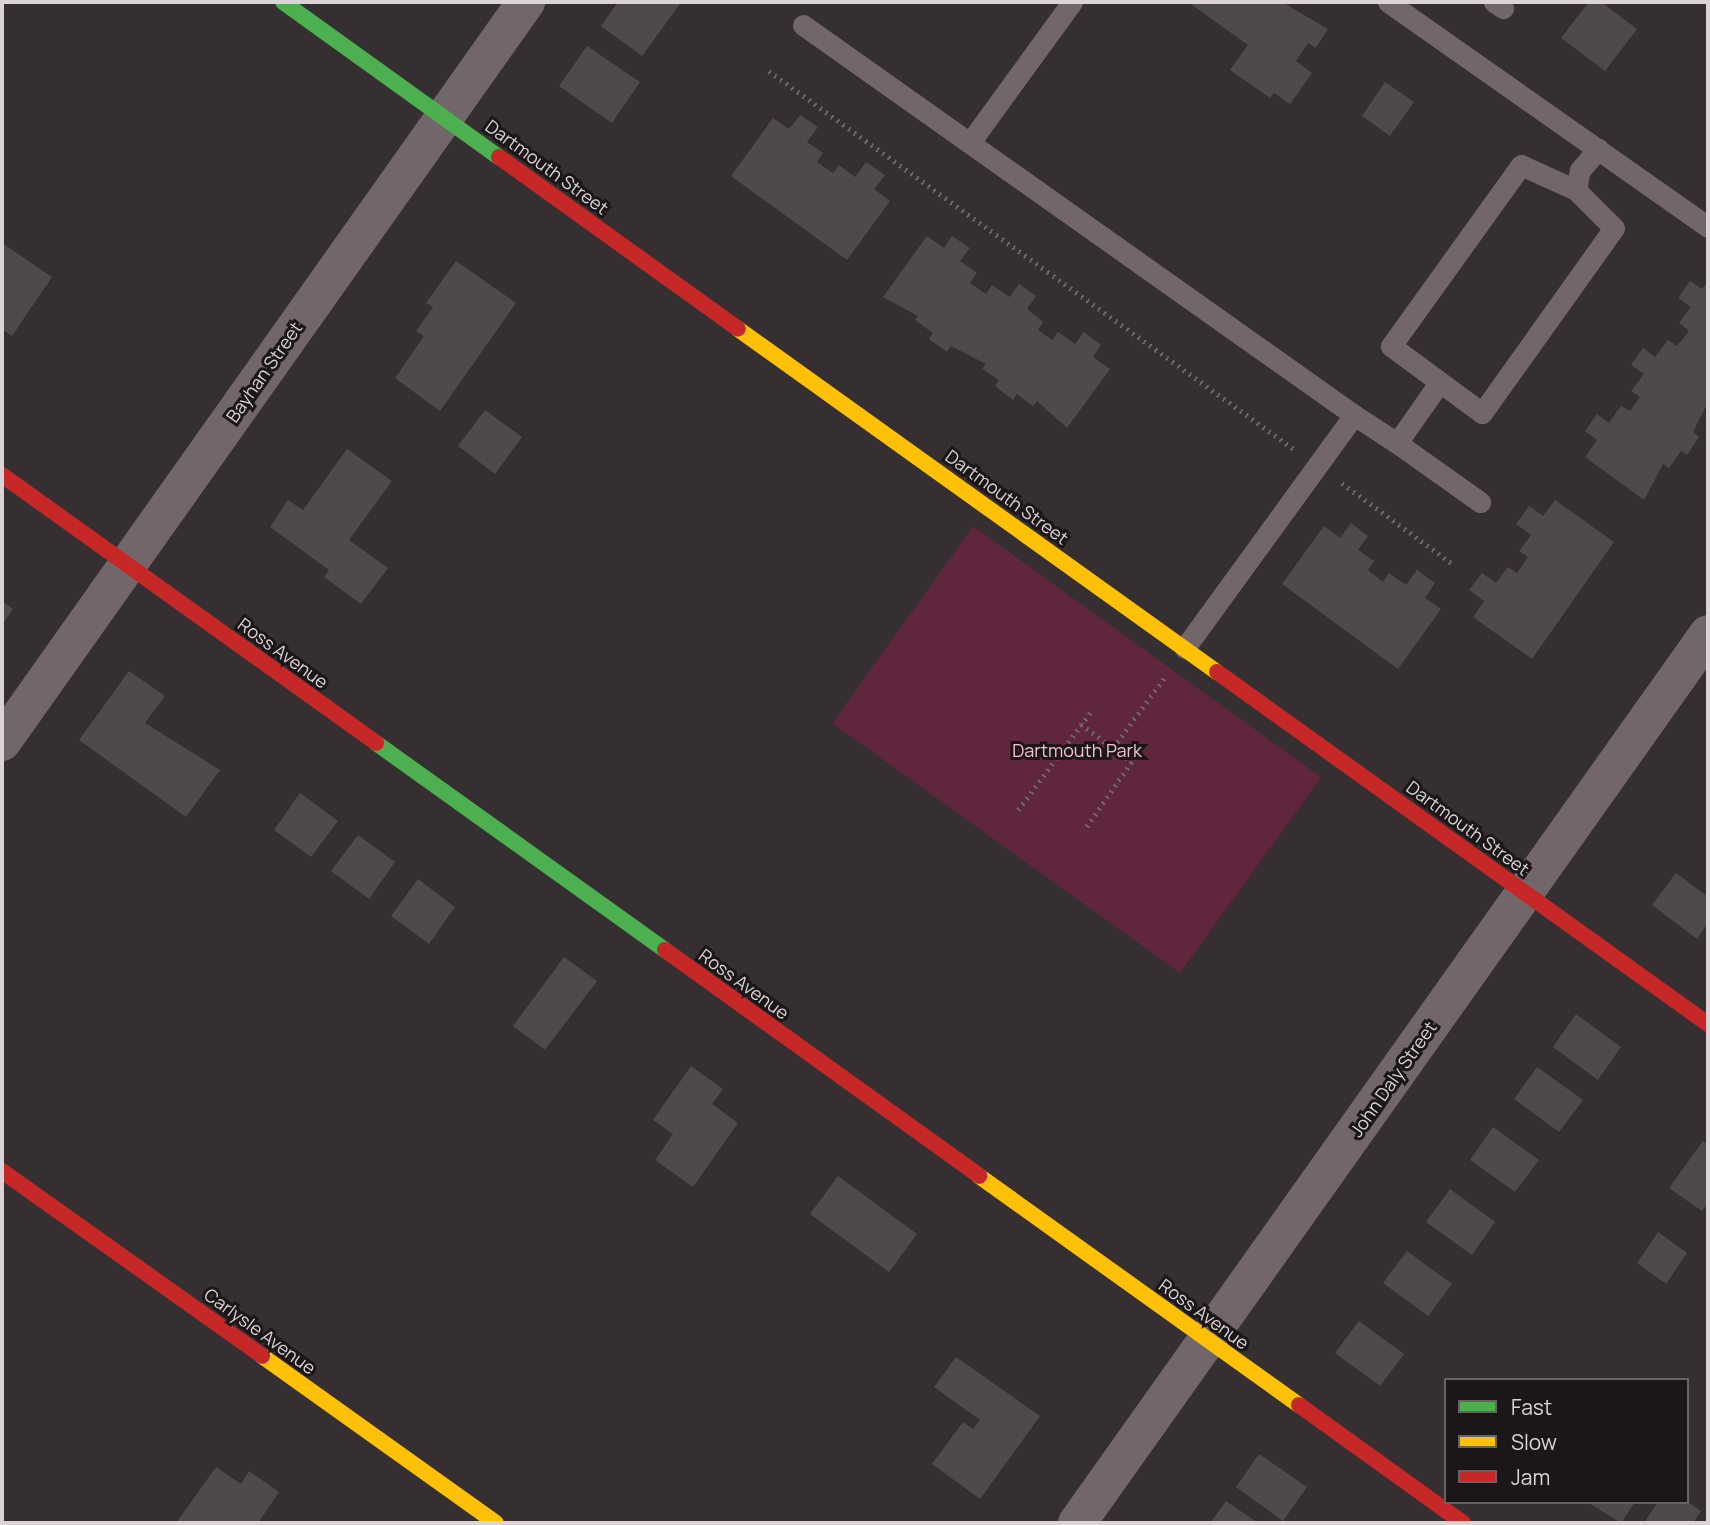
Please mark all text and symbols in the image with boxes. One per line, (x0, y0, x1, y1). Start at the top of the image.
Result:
street label: Dartmouth Street (481, 115, 613, 219)
street label: Bayhan Street (221, 318, 307, 426)
street label: Dartmouth Street (941, 445, 1073, 549)
street label: Ross Avenue (234, 613, 332, 693)
park label: Dartmouth Park (1012, 739, 1142, 761)
street label: Dartmouth Street (1402, 776, 1534, 880)
street label: Ross Avenue (695, 944, 793, 1024)
street label: John Daly Street (1345, 1017, 1441, 1141)
street label: Ross Avenue (1155, 1274, 1253, 1354)
street label: Carlysle Avenue (200, 1283, 320, 1379)
legend (1444, 1378, 1689, 1504)
text: Fast (1511, 1393, 1552, 1421)
text: Slow (1511, 1428, 1557, 1456)
text: Jam (1511, 1463, 1550, 1491)

